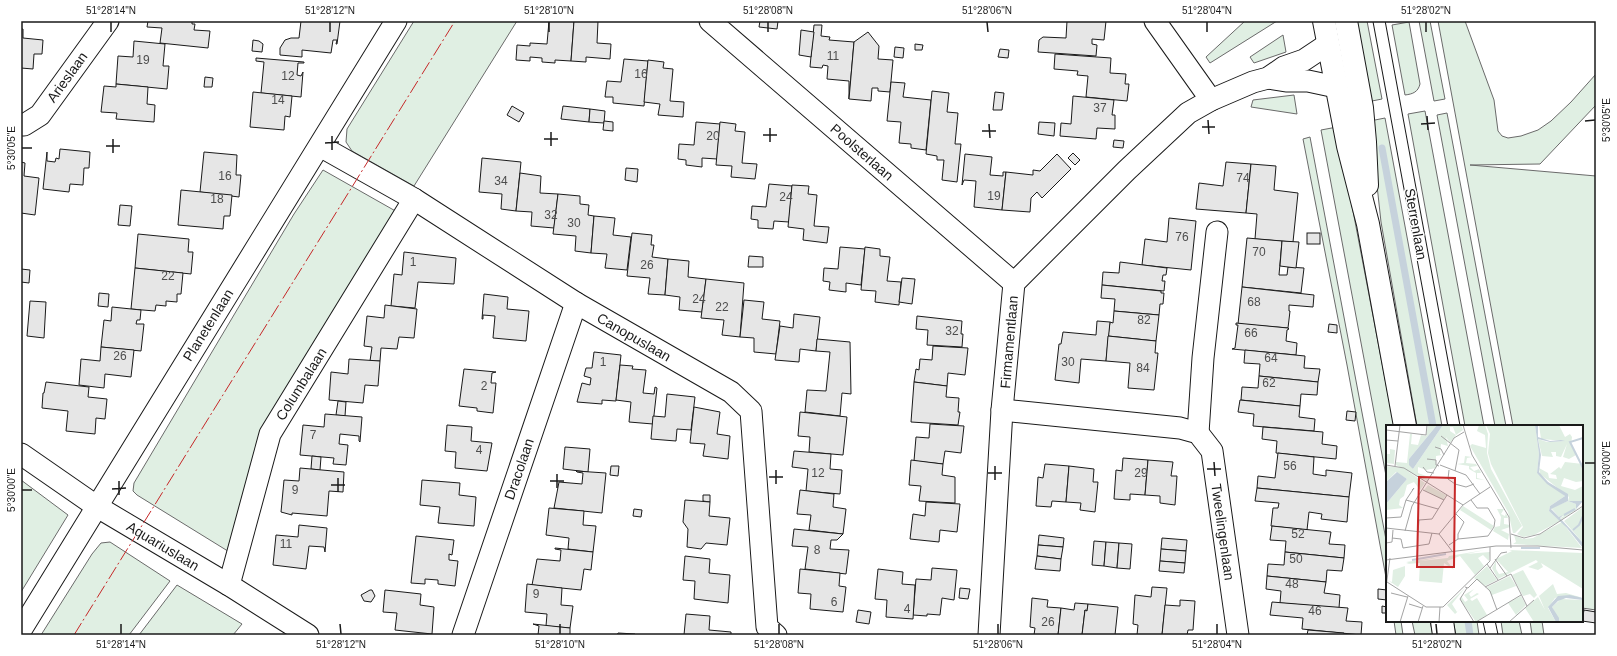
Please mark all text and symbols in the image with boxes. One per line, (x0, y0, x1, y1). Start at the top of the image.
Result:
text: 51°28'14"N (86, 5, 136, 16)
text: 51°28'12"N (305, 5, 355, 16)
text: 51°28'10"N (524, 5, 574, 16)
text: 51°28'08"N (743, 5, 793, 16)
text: 51°28'06"N (962, 5, 1012, 16)
text: 51°28'04"N (1182, 5, 1232, 16)
text: 51°28'02"N (1401, 5, 1451, 16)
street label: Arieslaan (43, 49, 91, 105)
house number: 11 (827, 49, 840, 63)
house number: 19 (136, 53, 150, 67)
house number: 16 (634, 67, 648, 81)
house number: 12 (281, 69, 295, 83)
house number: 14 (271, 93, 285, 107)
text: 5°30'05"E (1601, 98, 1612, 142)
house number: 37 (1093, 101, 1107, 115)
street label: Poolsterlaan (827, 120, 897, 184)
text: 5°30'05"E (6, 126, 17, 170)
house number: 20 (706, 129, 720, 143)
house number: 16 (218, 169, 232, 183)
house number: 74 (1236, 171, 1250, 185)
house number: 34 (494, 174, 508, 188)
street label: Sterrenlaan (1402, 187, 1430, 261)
house number: 19 (987, 189, 1001, 203)
house number: 24 (779, 190, 793, 204)
house number: 18 (210, 192, 224, 206)
house number: 32 (544, 208, 558, 222)
house number: 30 (567, 216, 581, 230)
house number: 76 (1175, 230, 1189, 244)
house number: 70 (1252, 245, 1266, 259)
house number: 1 (410, 255, 417, 269)
house number: 26 (640, 258, 654, 272)
house number: 22 (161, 269, 175, 283)
street label: Planetenlaan (180, 286, 236, 364)
house number: 24 (692, 292, 706, 306)
street label: Firmamentlaan (997, 295, 1021, 389)
house number: 68 (1247, 295, 1261, 309)
house number: 22 (715, 300, 729, 314)
street label: Canopuslaan (594, 309, 674, 365)
house number: 82 (1137, 313, 1151, 327)
house number: 32 (945, 324, 959, 338)
house number: 66 (1244, 326, 1258, 340)
street label: Columbalaan (272, 345, 330, 423)
house number: 26 (113, 349, 127, 363)
house number: 64 (1264, 351, 1278, 365)
house number: 1 (600, 355, 607, 369)
house number: 30 (1061, 355, 1075, 369)
house number: 84 (1136, 361, 1150, 375)
house number: 62 (1262, 376, 1276, 390)
house number: 2 (481, 379, 488, 393)
inset map (1386, 425, 1583, 622)
house number: 7 (310, 428, 317, 442)
street label: Dracolaan (501, 436, 537, 502)
text: 5°30'00"E (1601, 441, 1612, 485)
house number: 4 (476, 443, 483, 457)
house number: 56 (1283, 459, 1297, 473)
house number: 12 (811, 466, 825, 480)
house number: 29 (1134, 466, 1148, 480)
text: 5°30'00"E (6, 468, 17, 512)
house number: 9 (292, 483, 299, 497)
street label: Tweelingenlaan (1208, 483, 1238, 581)
street label: Aquariuslaan (124, 518, 202, 574)
house number: 52 (1291, 527, 1305, 541)
house number: 11 (280, 537, 293, 551)
house number: 8 (814, 543, 821, 557)
house number: 50 (1289, 552, 1303, 566)
house number: 48 (1285, 577, 1299, 591)
house number: 9 (533, 587, 540, 601)
house number: 6 (831, 595, 838, 609)
house number: 4 (904, 602, 911, 616)
house number: 46 (1308, 604, 1322, 618)
house number: 26 (1041, 615, 1055, 629)
text: 51°28'14"N (96, 639, 146, 650)
text: 51°28'12"N (316, 639, 366, 650)
text: 51°28'10"N (535, 639, 585, 650)
text: 51°28'08"N (754, 639, 804, 650)
text: 51°28'06"N (973, 639, 1023, 650)
text: 51°28'04"N (1192, 639, 1242, 650)
text: 51°28'02"N (1412, 639, 1462, 650)

